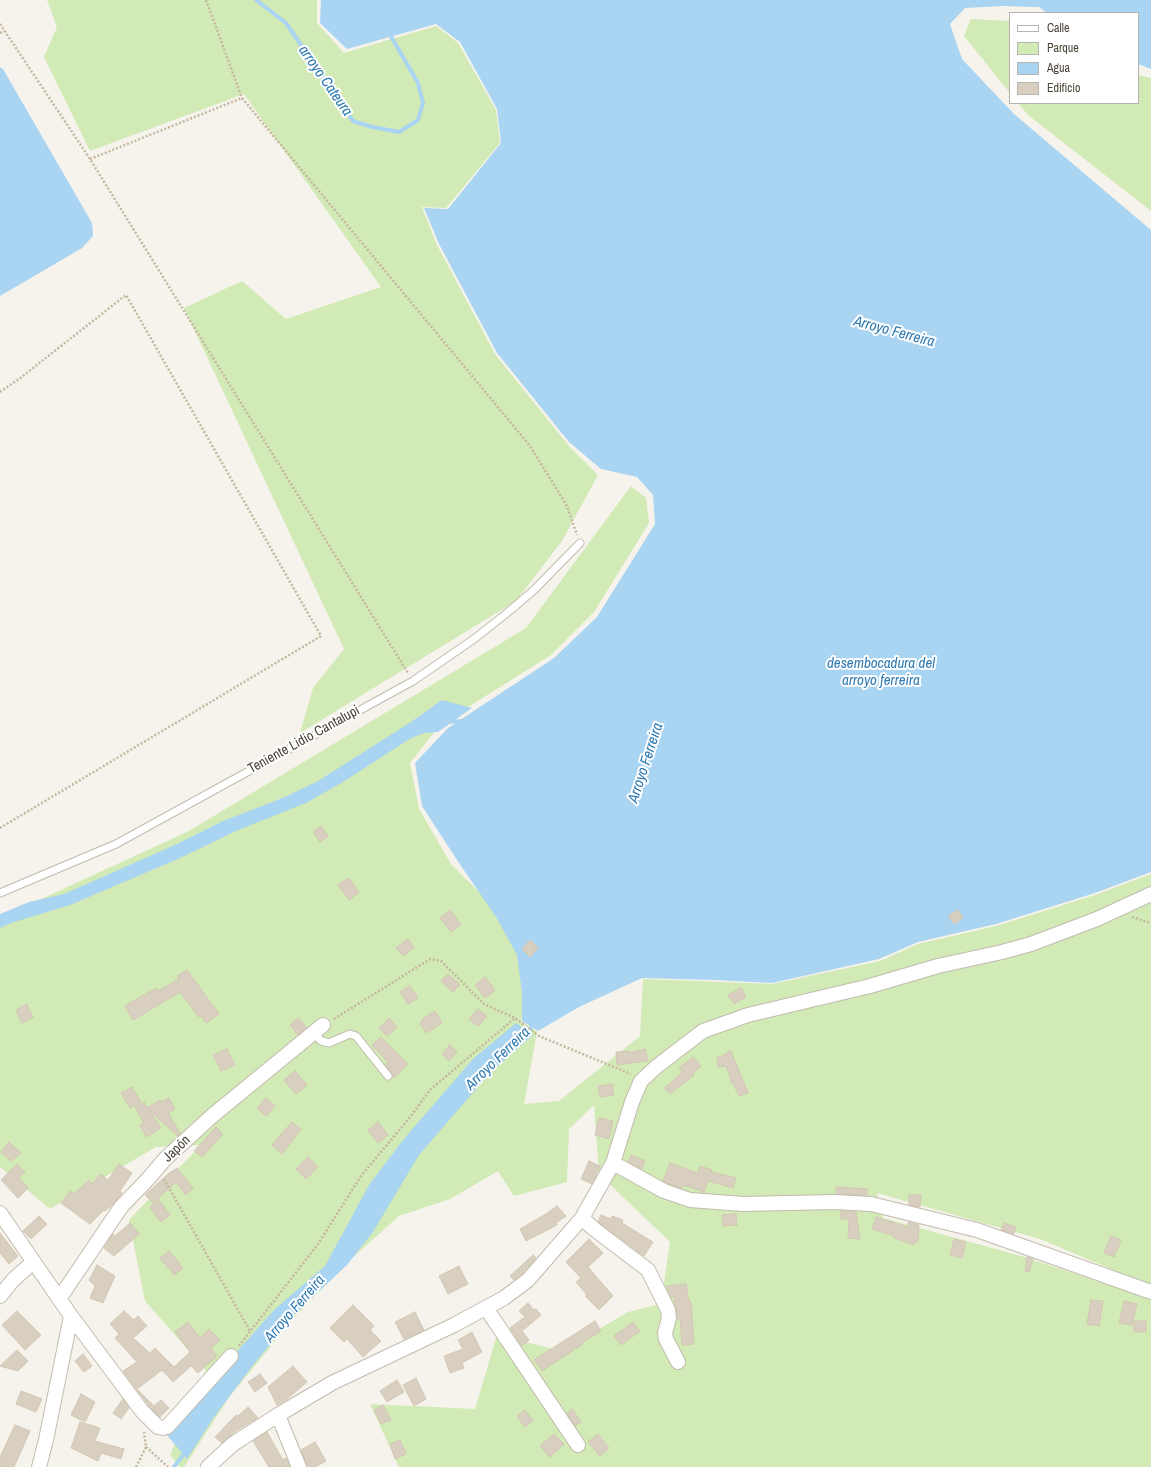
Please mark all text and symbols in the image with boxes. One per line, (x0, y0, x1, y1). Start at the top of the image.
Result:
legend (1009, 12, 1139, 104)
text: Calle (1047, 20, 1069, 36)
text: Parque (1047, 40, 1079, 56)
water label: arroyo Cateura (294, 42, 356, 120)
text: Agua (1047, 60, 1070, 76)
text: Edificio (1047, 80, 1080, 96)
water label: Arroyo Ferreira (852, 313, 936, 351)
water label: desembocadura del arroyo ferreira (827, 655, 935, 690)
street label: Teniente Lidio Cantalupi (245, 702, 363, 778)
water label: Arroyo Ferreira (625, 721, 667, 805)
water label: Arroyo Ferreira (462, 1024, 534, 1094)
street label: Japón (160, 1132, 194, 1166)
water label: Arroyo Ferreira (261, 1272, 329, 1346)

